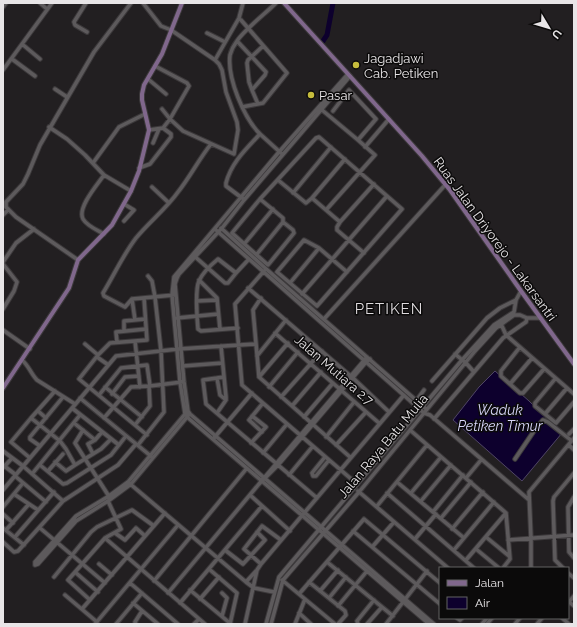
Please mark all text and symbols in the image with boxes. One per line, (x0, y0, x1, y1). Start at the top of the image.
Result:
north arrow (529, 8, 569, 48)
text: U (549, 27, 564, 41)
place label: Jagadjawi Cab. Petiken (364, 51, 438, 81)
marker: Jagadjawi Cab. Petiken (351, 60, 361, 70)
place label: Pasar (319, 88, 352, 103)
marker: Pasar (306, 90, 316, 100)
street label: Ruas Jalan Driyorejo - Lakarsantri (430, 154, 560, 324)
district label: PETIKEN (355, 300, 423, 318)
street label: Jalan Mutiara 2.7 (292, 332, 376, 408)
street label: Jalan Raya Batu Mulia (335, 391, 431, 501)
water label: Waduk Petiken Timur (457, 402, 544, 434)
legend (439, 567, 569, 619)
text: Jalan (475, 576, 504, 590)
text: Air (475, 596, 491, 610)

